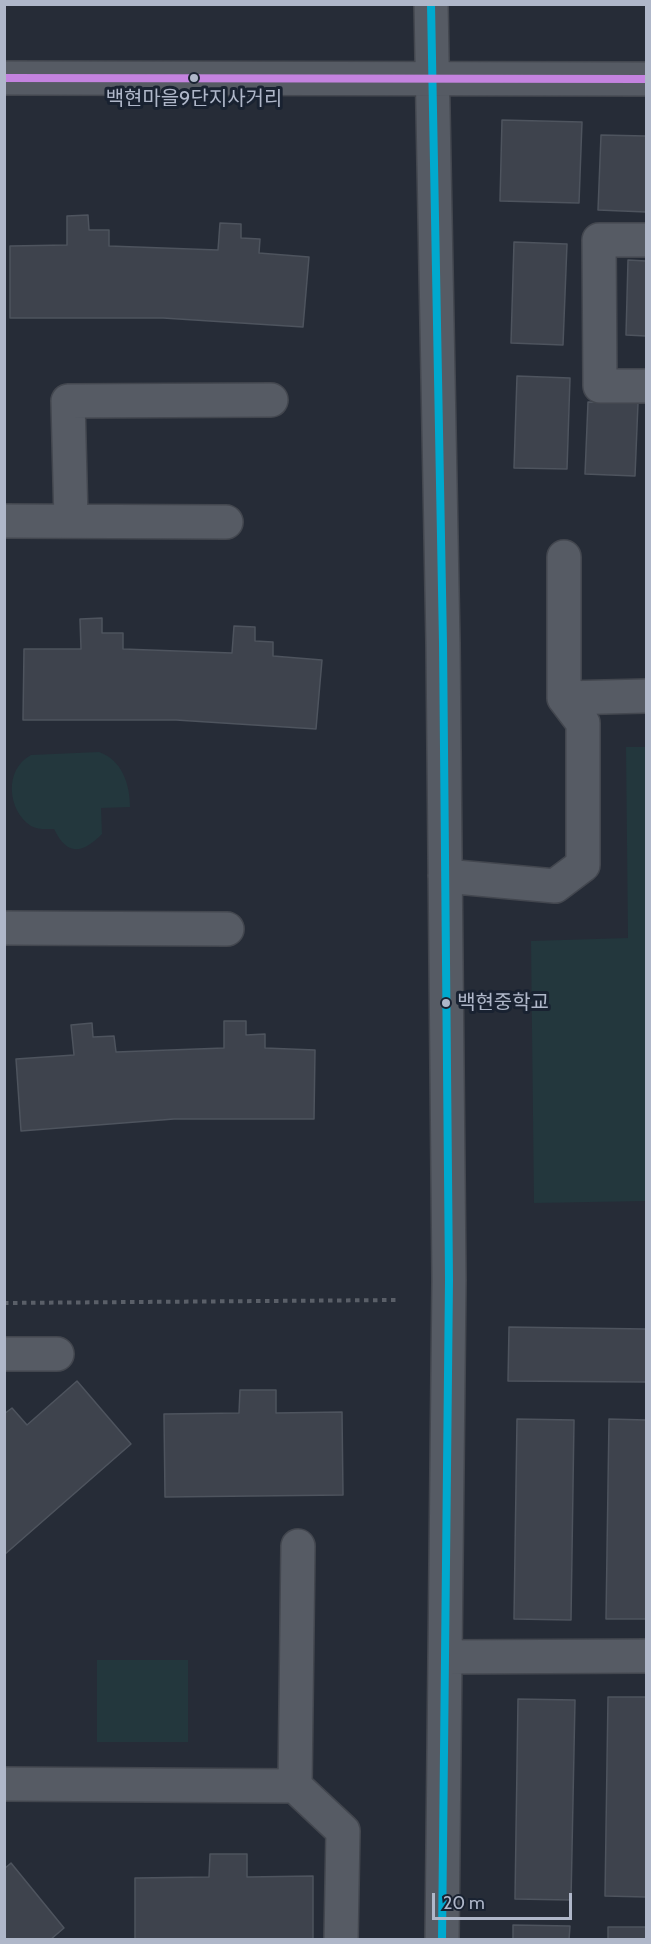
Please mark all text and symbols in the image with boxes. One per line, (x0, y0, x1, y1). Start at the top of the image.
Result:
marker: 백현마을9단지사거리 (188, 72, 200, 84)
place label: 백현마을9단지사거리 (106, 87, 282, 111)
place label: 백현중학교 (457, 991, 549, 1015)
marker: 백현중학교 (440, 997, 452, 1009)
scale bar (435, 1881, 574, 1919)
text: 20 m (443, 1892, 485, 1914)

